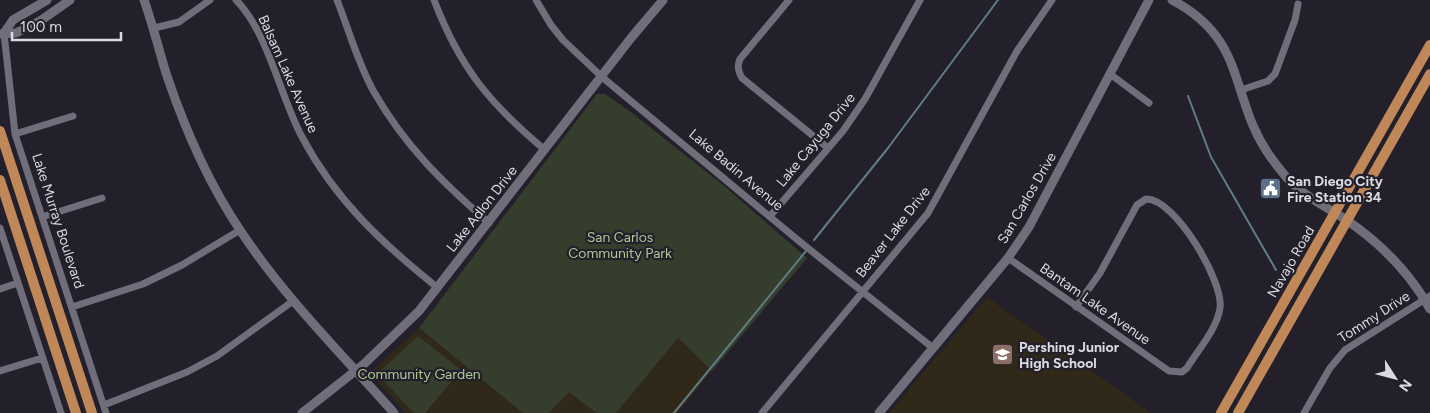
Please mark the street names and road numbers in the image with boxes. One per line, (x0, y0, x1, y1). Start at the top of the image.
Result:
street label: Balsam Lake Avenue (254, 12, 322, 136)
street label: Lake Cayuga Drive (773, 89, 859, 190)
street label: Lake Badin Avenue (685, 126, 787, 215)
street label: San Carlos Drive (994, 149, 1060, 247)
street label: Lake Murray Boulevard (28, 151, 88, 291)
street label: Lake Adlon Drive (443, 162, 521, 255)
street label: Beaver Lake Drive (852, 183, 934, 281)
street label: Navajo Road (1264, 223, 1318, 301)
street label: Bantam Lake Avenue (1037, 260, 1154, 349)
street label: Tommy Drive (1335, 287, 1413, 346)

